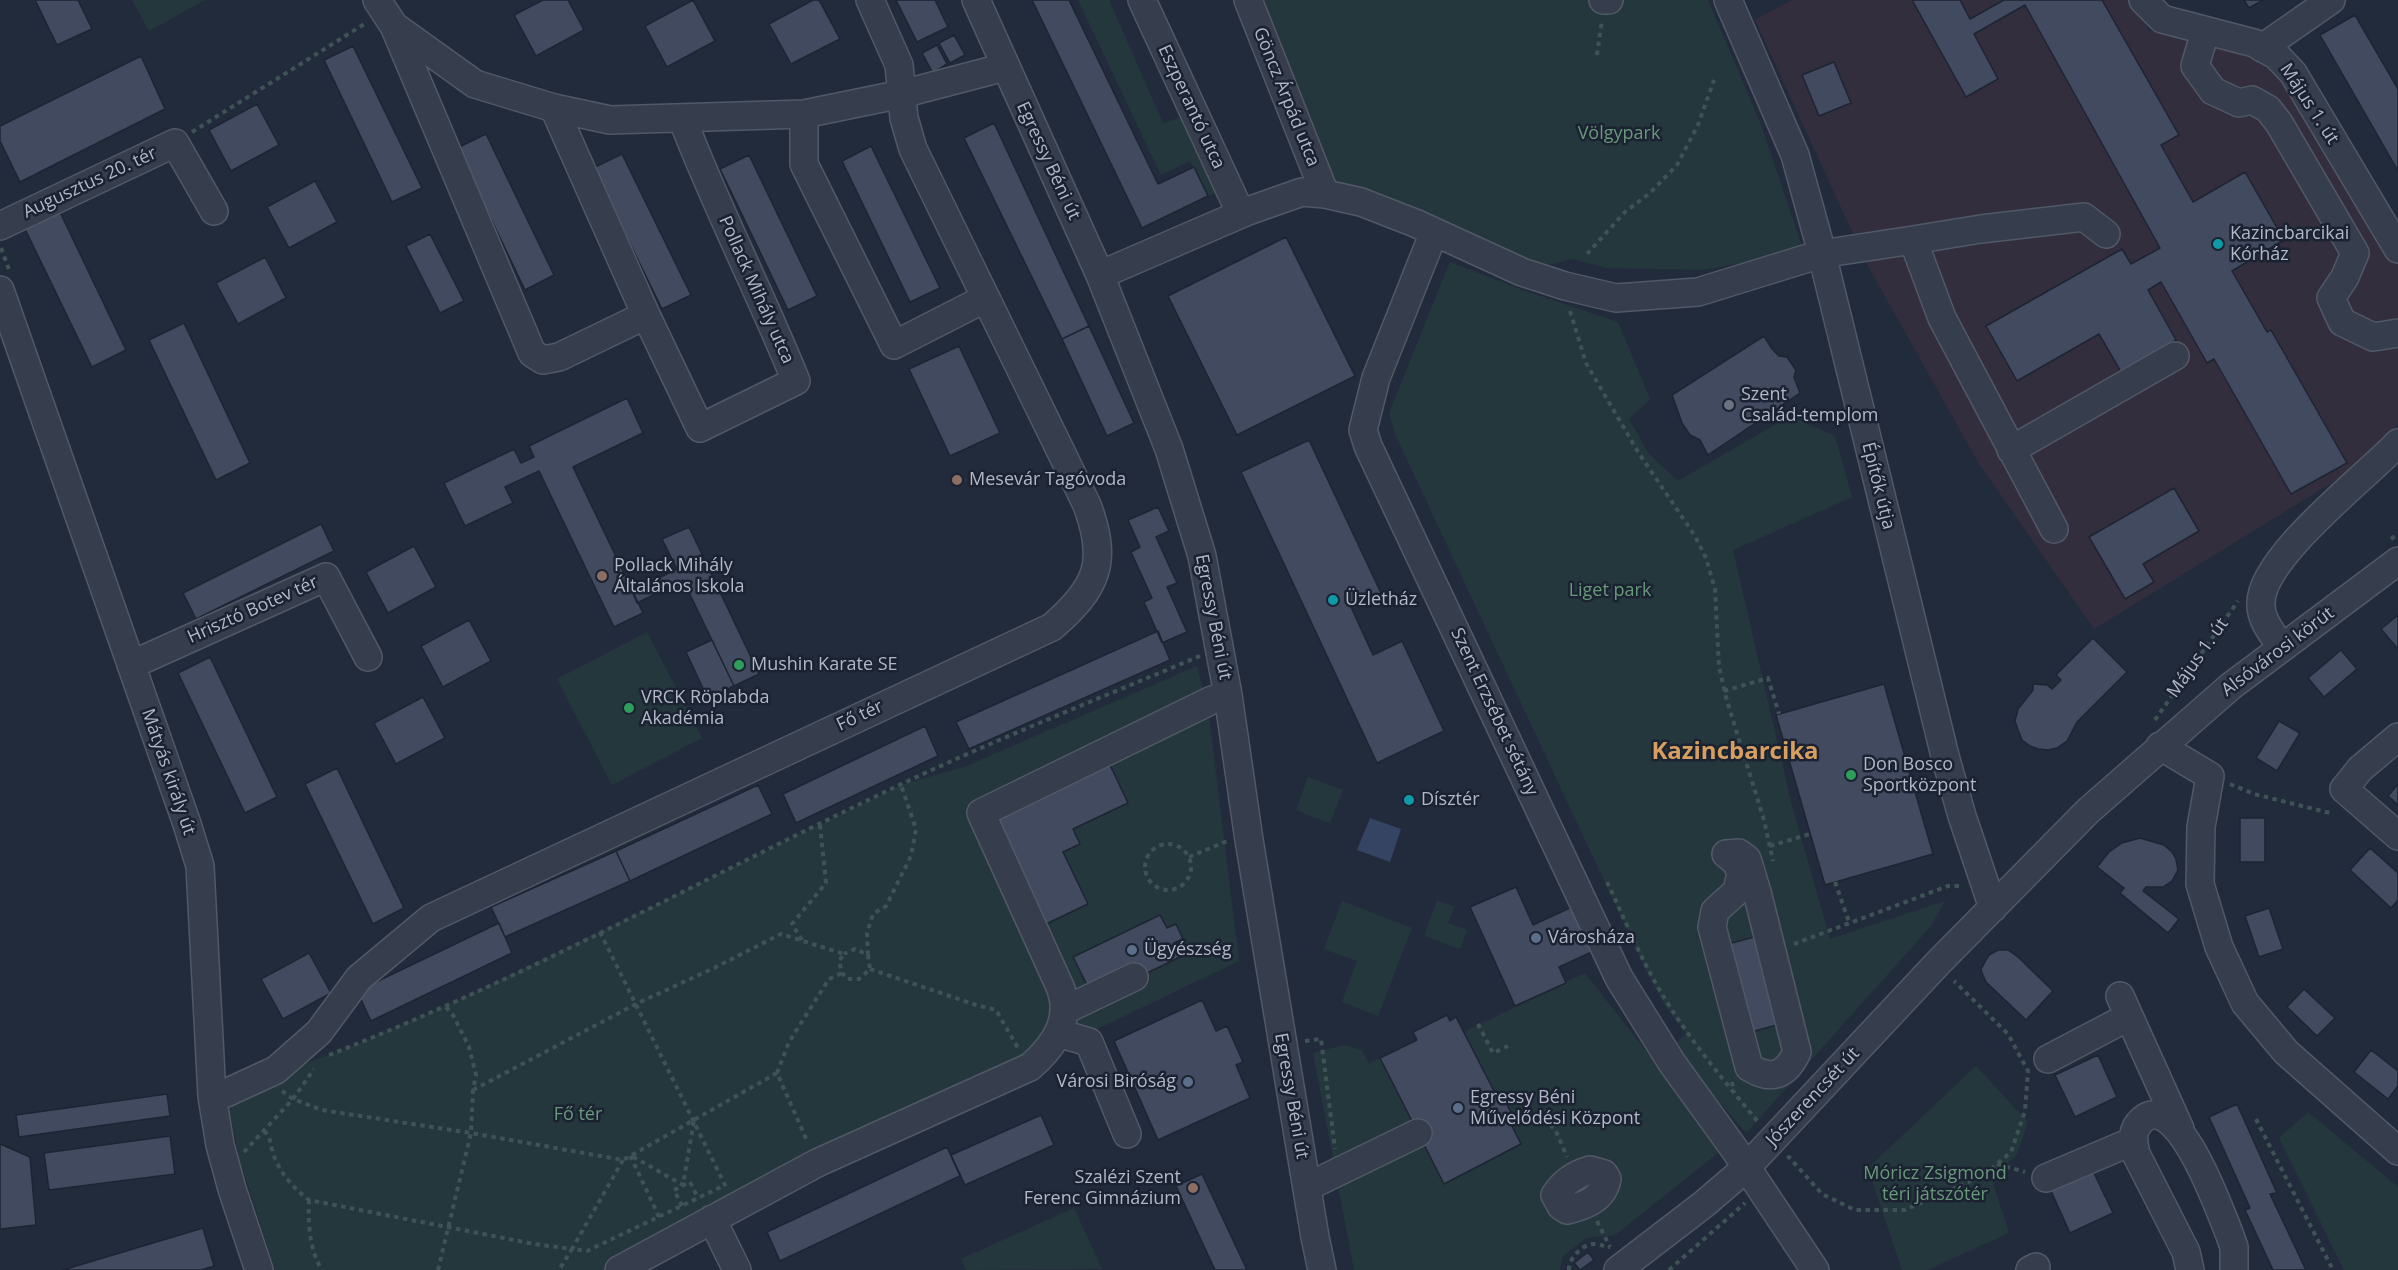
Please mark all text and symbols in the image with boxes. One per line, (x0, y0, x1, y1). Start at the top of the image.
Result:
street label: Göncz Árpád utca (1248, 24, 1324, 170)
street label: Eszperantó utca (1153, 41, 1229, 173)
street label: Május 1. út (2275, 59, 2343, 149)
street label: Egressy Béni út (1011, 99, 1085, 223)
park label: Völgypark (1578, 123, 1660, 145)
street label: Augusztus 20. tér (20, 143, 160, 223)
street label: Pollack Mihály utca (714, 213, 798, 367)
place label: Kazincbarcikai Kórház (2230, 223, 2349, 266)
marker: Kazincbarcikai Kórház (2211, 237, 2225, 251)
place label: Szent Család-templom (1741, 384, 1879, 426)
marker: Szent Család-templom (1722, 398, 1736, 412)
street label: Építők útja (1857, 440, 1899, 532)
place label: Mesevár Tagóvoda (969, 469, 1126, 491)
marker: Mesevár Tagóvoda (950, 473, 964, 487)
street label: Egressy Béni út (1190, 552, 1236, 682)
place label: Pollack Mihály Általános Iskola (614, 555, 744, 598)
marker: Pollack Mihály Általános Iskola (595, 569, 609, 583)
street label: Hrisztó Botev tér (184, 572, 322, 648)
park label: Liget park (1569, 580, 1651, 602)
place label: Üzletház (1345, 589, 1417, 611)
marker: Üzletház (1326, 593, 1340, 607)
street label: Alsóvárosi körút (2217, 603, 2339, 701)
street label: Május 1. út (2163, 614, 2233, 702)
street label: Szent Erzsébet sétány (1446, 625, 1542, 799)
place label: Mushin Karate SE (751, 654, 898, 676)
marker: Mushin Karate SE (732, 658, 746, 672)
place label: VRCK Röplabda Akadémia (641, 687, 769, 730)
street label: Fő tér (833, 696, 887, 736)
marker: VRCK Röplabda Akadémia (622, 701, 636, 715)
street label: Mátyás király út (136, 706, 200, 838)
district label: Kazincbarcika (1651, 738, 1819, 766)
place label: Don Bosco Sportközpont (1863, 754, 1977, 796)
marker: Don Bosco Sportközpont (1844, 768, 1858, 782)
place label: Dísztér (1421, 789, 1480, 811)
marker: Dísztér (1402, 793, 1416, 807)
place label: Városháza (1548, 927, 1635, 949)
marker: Városháza (1529, 931, 1543, 945)
place label: Ügyészség (1144, 939, 1231, 961)
marker: Ügyészség (1125, 943, 1139, 957)
street label: Egressy Béni út (1269, 1031, 1313, 1161)
street label: Jószerencsét út (1762, 1043, 1864, 1151)
place label: Városi Biróság (1057, 1071, 1176, 1093)
marker: Városi Biróság (1181, 1075, 1195, 1089)
place label: Egressy Béni Művelődési Központ (1470, 1087, 1640, 1130)
marker: Egressy Béni Művelődési Központ (1451, 1101, 1465, 1115)
park label: Fő tér (554, 1104, 602, 1126)
park label: Móricz Zsigmond téri játszótér (1863, 1163, 2007, 1206)
place label: Szalézi Szent Ferenc Gimnázium (1024, 1167, 1181, 1210)
marker: Szalézi Szent Ferenc Gimnázium (1186, 1181, 1200, 1195)

